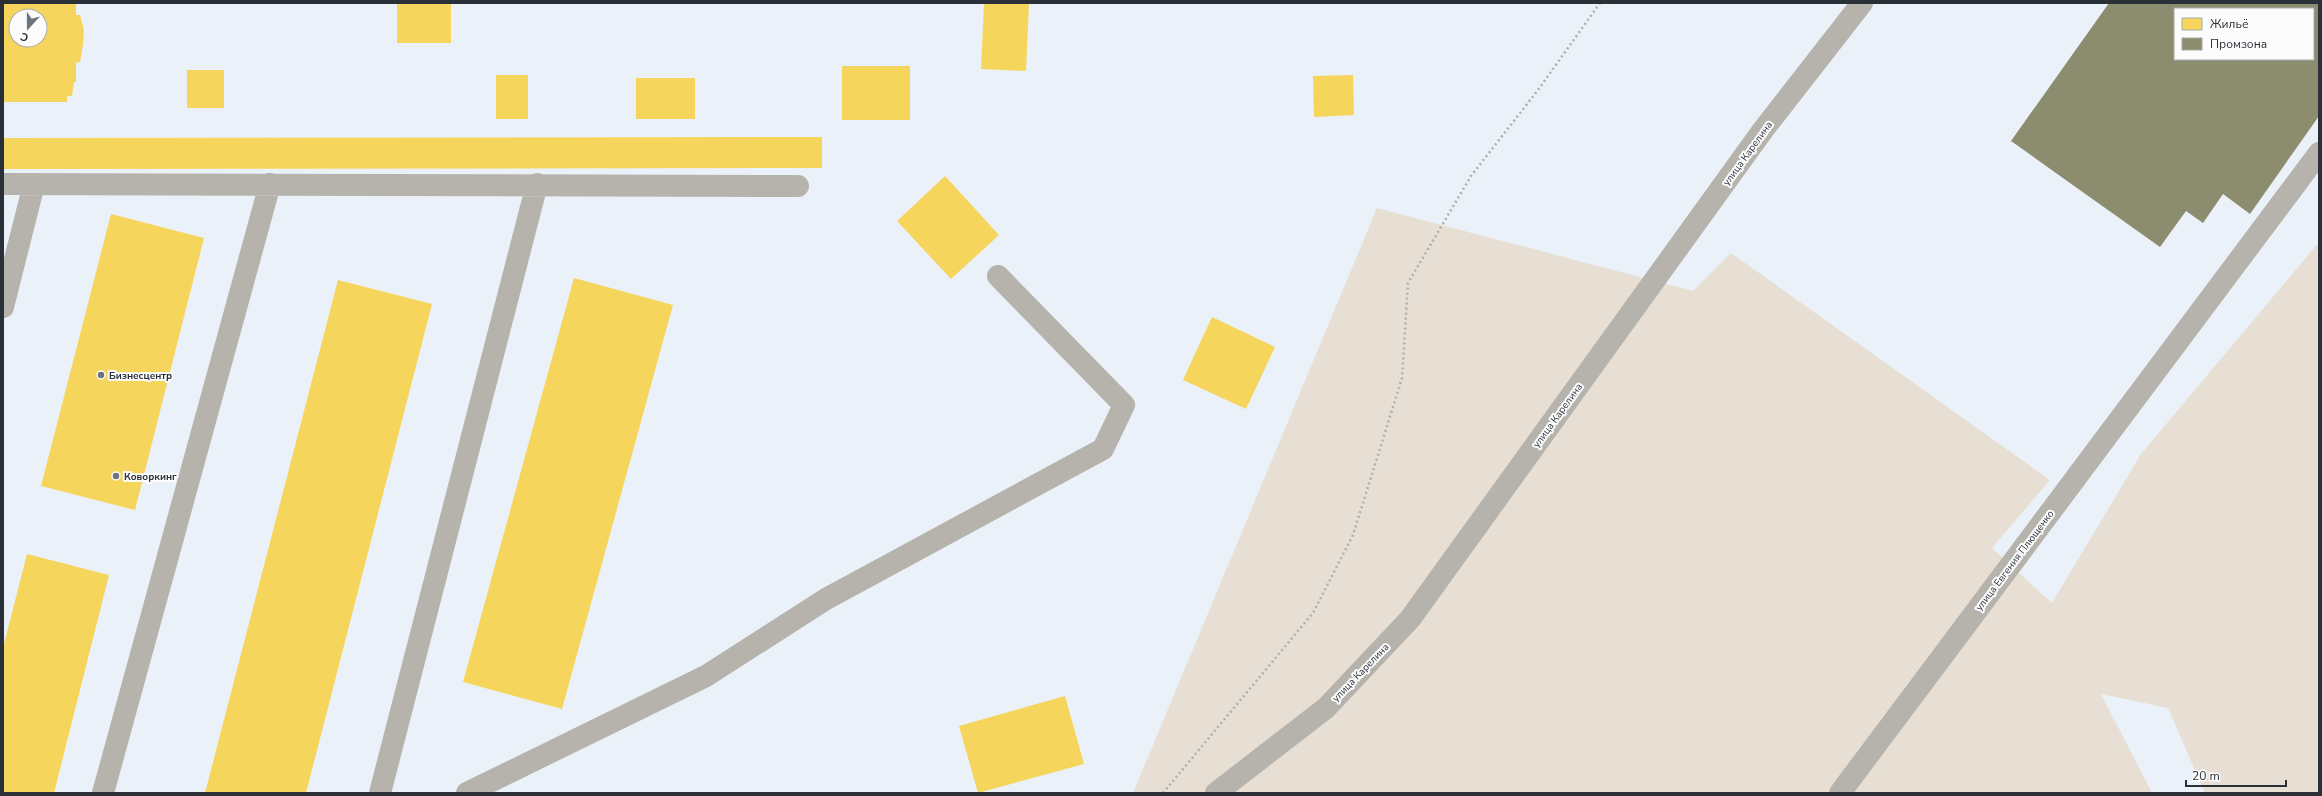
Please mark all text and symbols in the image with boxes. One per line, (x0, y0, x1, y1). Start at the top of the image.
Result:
north arrow (8, 8, 48, 48)
legend (2174, 8, 2314, 60)
text: Жильё (2210, 16, 2248, 32)
text: С (18, 28, 31, 45)
text: Промзона (2210, 36, 2267, 52)
street label: улица Карелина (1720, 119, 1776, 189)
place label: Бизнесцентр (109, 369, 172, 383)
marker: Бизнесцентр (96, 370, 106, 380)
street label: улица Карелина (1530, 381, 1586, 451)
place label: Коворкинг (124, 470, 177, 484)
marker: Коворкинг (111, 471, 121, 481)
street label: улица Евгения Плющенко (1972, 507, 2057, 614)
street label: улица Карелина (1329, 640, 1392, 705)
scale bar (2186, 762, 2286, 788)
text: 20 m (2192, 768, 2220, 784)

